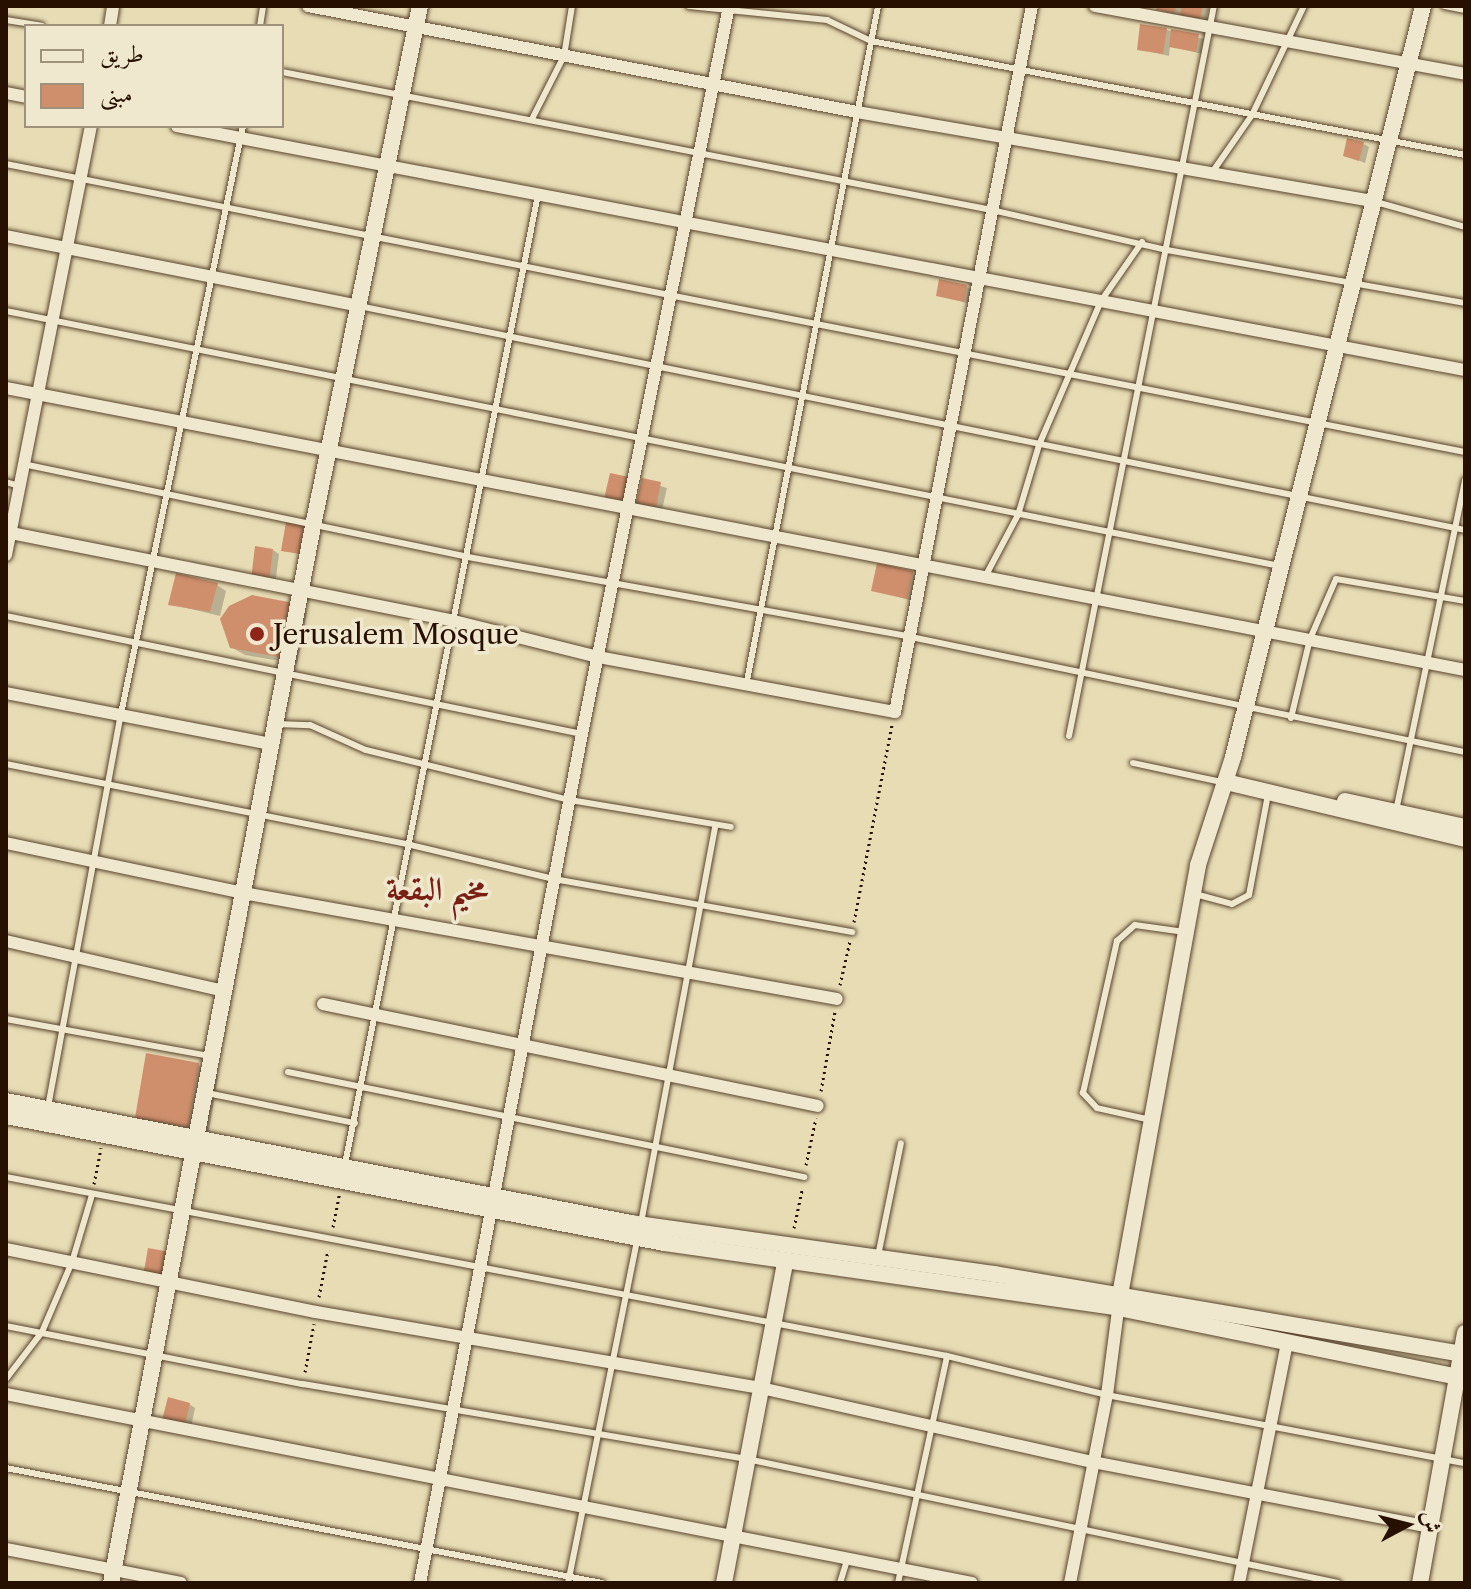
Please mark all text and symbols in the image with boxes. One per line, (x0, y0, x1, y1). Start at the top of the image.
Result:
legend (24, 24, 284, 128)
text: طريق (100, 39, 144, 68)
text: مبنى (100, 79, 133, 108)
place label: Jerusalem Mosque (273, 617, 519, 651)
marker: Jerusalem Mosque (248, 625, 266, 643)
district label: مخيم البقعة (386, 870, 488, 908)
north arrow (1367, 1485, 1447, 1565)
text: ش (1417, 1510, 1446, 1534)

